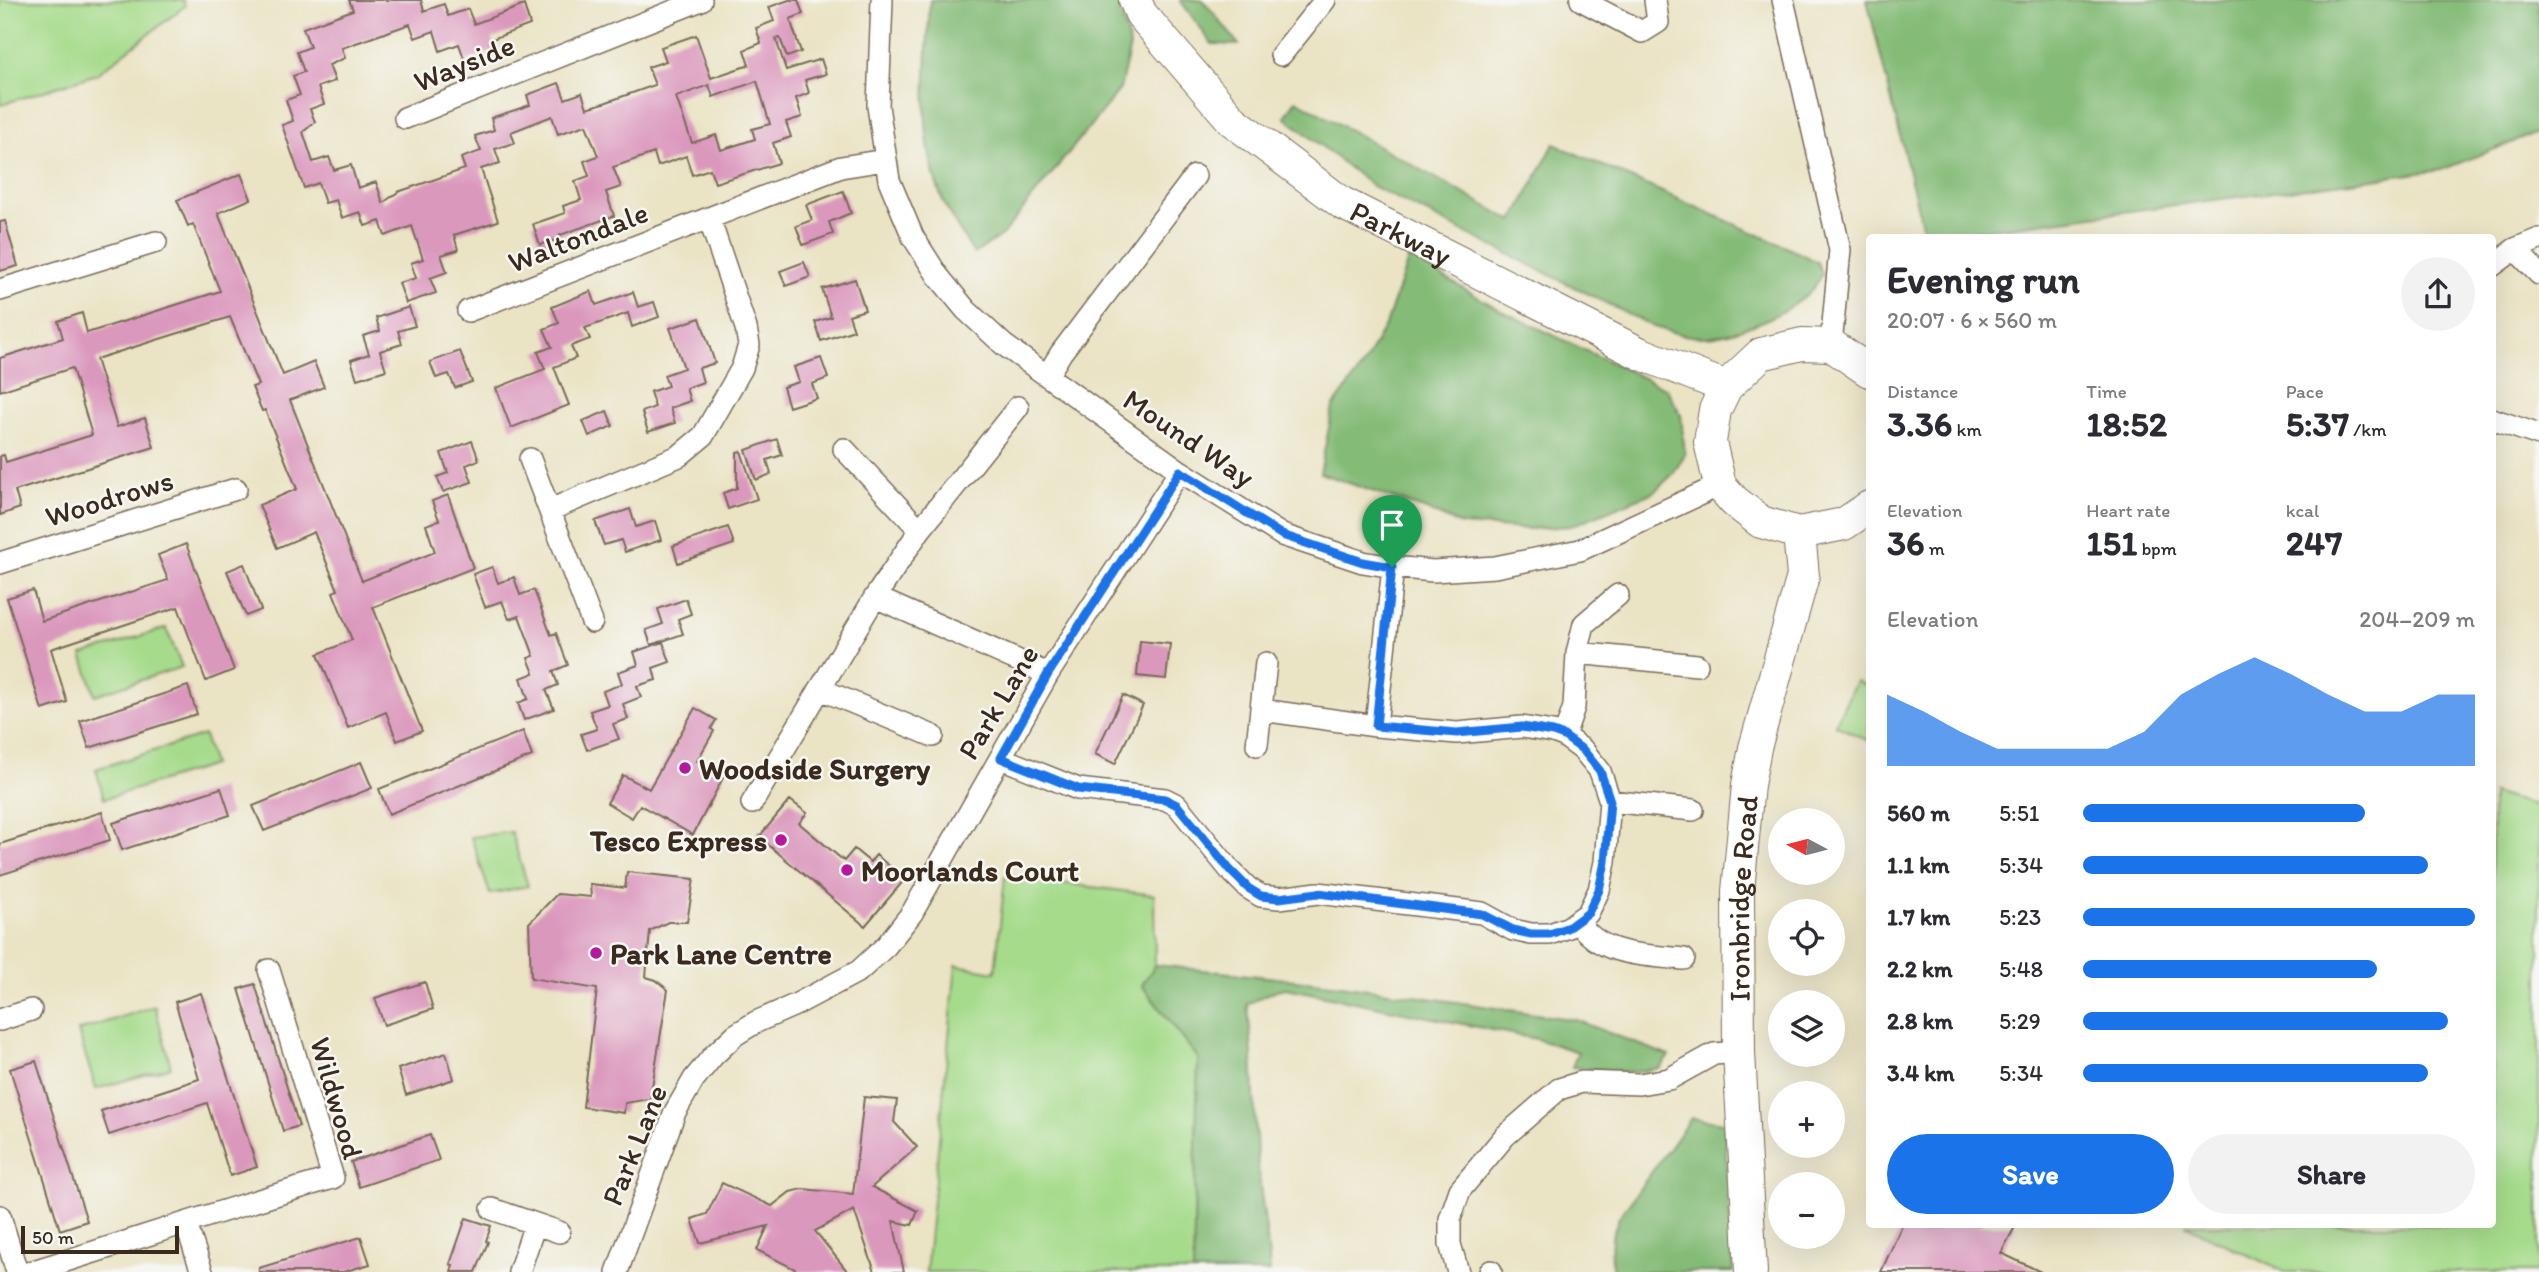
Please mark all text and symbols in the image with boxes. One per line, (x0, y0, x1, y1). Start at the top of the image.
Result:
street label: Wayside (408, 26, 520, 100)
street label: Parkway (1344, 192, 1458, 274)
street label: Waltondale (503, 193, 653, 281)
text: Evening run (1887, 257, 2080, 303)
button: share (2401, 257, 2475, 331)
text: 20:07 · 6 × 560 m (1887, 306, 2057, 334)
text: Distance (1887, 380, 1958, 403)
text: Time (2086, 380, 2127, 403)
text: Pace (2286, 380, 2324, 403)
street label: Mound Way (1116, 381, 1262, 495)
text: 3.36 (1887, 403, 1952, 445)
text: 18:52 (2086, 403, 2167, 445)
text: 5:37 (2286, 403, 2349, 445)
text: km (1952, 418, 1982, 441)
text: /km (2349, 418, 2386, 441)
street label: Woodrows (40, 461, 178, 535)
pin (1362, 495, 1422, 567)
text: Elevation (1887, 499, 1963, 522)
text: Heart rate (2086, 499, 2170, 522)
text: kcal (2286, 499, 2319, 522)
icon: arrive (1373, 506, 1411, 544)
text: 36 (1887, 522, 1925, 564)
text: 151 (2086, 522, 2137, 564)
text: 247 (2286, 522, 2342, 564)
text: m (1925, 537, 1945, 560)
text: bpm (2137, 537, 2177, 560)
text: Elevation (1887, 605, 1978, 633)
text: 204–209 m (2359, 605, 2475, 633)
street label: Park Lane (949, 638, 1047, 766)
place label: Woodside Surgery (699, 750, 931, 787)
marker: Woodside Surgery (677, 760, 693, 776)
street label: Ironbridge Road (1719, 793, 1765, 1002)
text: 560 m (1887, 799, 1950, 827)
text: 5:51 (1999, 799, 2039, 827)
north arrow (1768, 808, 1844, 886)
map controls (1768, 808, 1845, 1249)
place label: Tesco Express (589, 822, 767, 859)
marker: Tesco Express (773, 832, 789, 848)
text: 1.1 km (1887, 851, 1950, 879)
text: 5:34 (1999, 851, 2043, 879)
place label: Moorlands Court (861, 852, 1079, 889)
marker: Moorlands Court (839, 862, 855, 878)
button: locate (1768, 899, 1845, 976)
text: 1.7 km (1887, 903, 1950, 931)
text: 5:23 (1999, 903, 2041, 931)
place label: Park Lane Centre (610, 935, 832, 972)
marker: Park Lane Centre (588, 945, 604, 961)
text: 2.2 km (1887, 955, 1952, 983)
text: 5:48 (1999, 955, 2043, 983)
button: layers (1768, 990, 1845, 1067)
text: 2.8 km (1887, 1007, 1953, 1035)
text: 5:29 (1999, 1007, 2041, 1035)
street label: Wildwood (302, 1033, 372, 1164)
text: 3.4 km (1887, 1059, 1955, 1087)
text: 5:34 (1999, 1059, 2043, 1087)
street label: Park Lane (593, 1079, 675, 1211)
button: + (1768, 1081, 1845, 1158)
button: Save (1887, 1134, 2174, 1214)
button: Share (2188, 1134, 2475, 1214)
button: − (1768, 1172, 1845, 1249)
scale bar (21, 1223, 178, 1255)
text: 50 m (32, 1226, 74, 1249)

